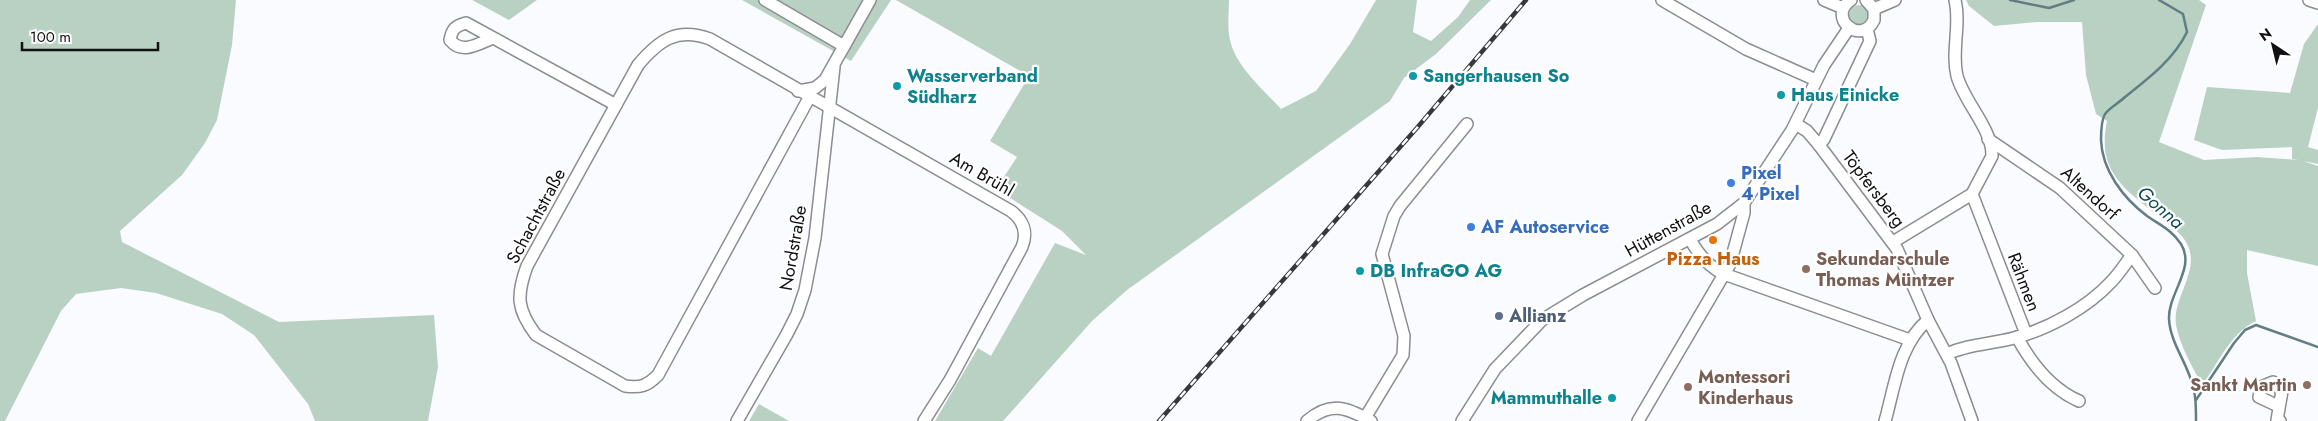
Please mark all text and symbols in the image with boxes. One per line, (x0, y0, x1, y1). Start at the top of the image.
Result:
scale bar (22, 20, 159, 52)
north arrow (2248, 20, 2298, 70)
text: N (2255, 23, 2276, 46)
text: 100 m (30, 26, 71, 48)
place label: Wasserverband Südharz (907, 63, 1038, 110)
place label: Sangerhausen So (1423, 63, 1570, 89)
marker: Sangerhausen So (1407, 70, 1419, 82)
marker: Wasserverband Südharz (891, 80, 903, 92)
place label: Haus Einicke (1791, 82, 1899, 108)
marker: Haus Einicke (1775, 89, 1787, 101)
street label: Am Brühl (945, 145, 1019, 203)
street label: Töpfersberg (1836, 145, 1912, 233)
place label: Pixel 4 Pixel (1741, 160, 1800, 207)
street label: Altendorf (2055, 160, 2126, 227)
street label: Schachtstraße (500, 164, 572, 268)
marker: Pixel 4 Pixel (1725, 177, 1737, 189)
water label: Gonna (2131, 179, 2190, 236)
street label: Hüttenstraße (1620, 194, 1716, 264)
street label: Nordstraße (773, 203, 813, 293)
place label: AF Autoservice (1480, 214, 1609, 240)
marker: AF Autoservice (1465, 221, 1477, 233)
marker: Pizza Haus (1707, 234, 1719, 246)
place label: Pizza Haus (1666, 246, 1760, 272)
place label: Sekundarschule Thomas Müntzer (1816, 246, 1955, 293)
street label: Rähmen (2001, 249, 2047, 315)
place label: DB InfraGO AG (1370, 258, 1502, 284)
marker: Sekundarschule Thomas Müntzer (1800, 263, 1812, 275)
marker: DB InfraGO AG (1354, 265, 1366, 277)
place label: Allianz (1508, 303, 1567, 329)
marker: Allianz (1493, 310, 1505, 322)
place label: Montessori Kinderhaus (1698, 364, 1793, 411)
place label: Sankt Martin (2190, 372, 2297, 398)
marker: Sankt Martin (2301, 379, 2313, 391)
marker: Montessori Kinderhaus (1682, 381, 1694, 393)
place label: Mammuthalle (1491, 385, 1602, 411)
marker: Mammuthalle (1606, 392, 1618, 404)

